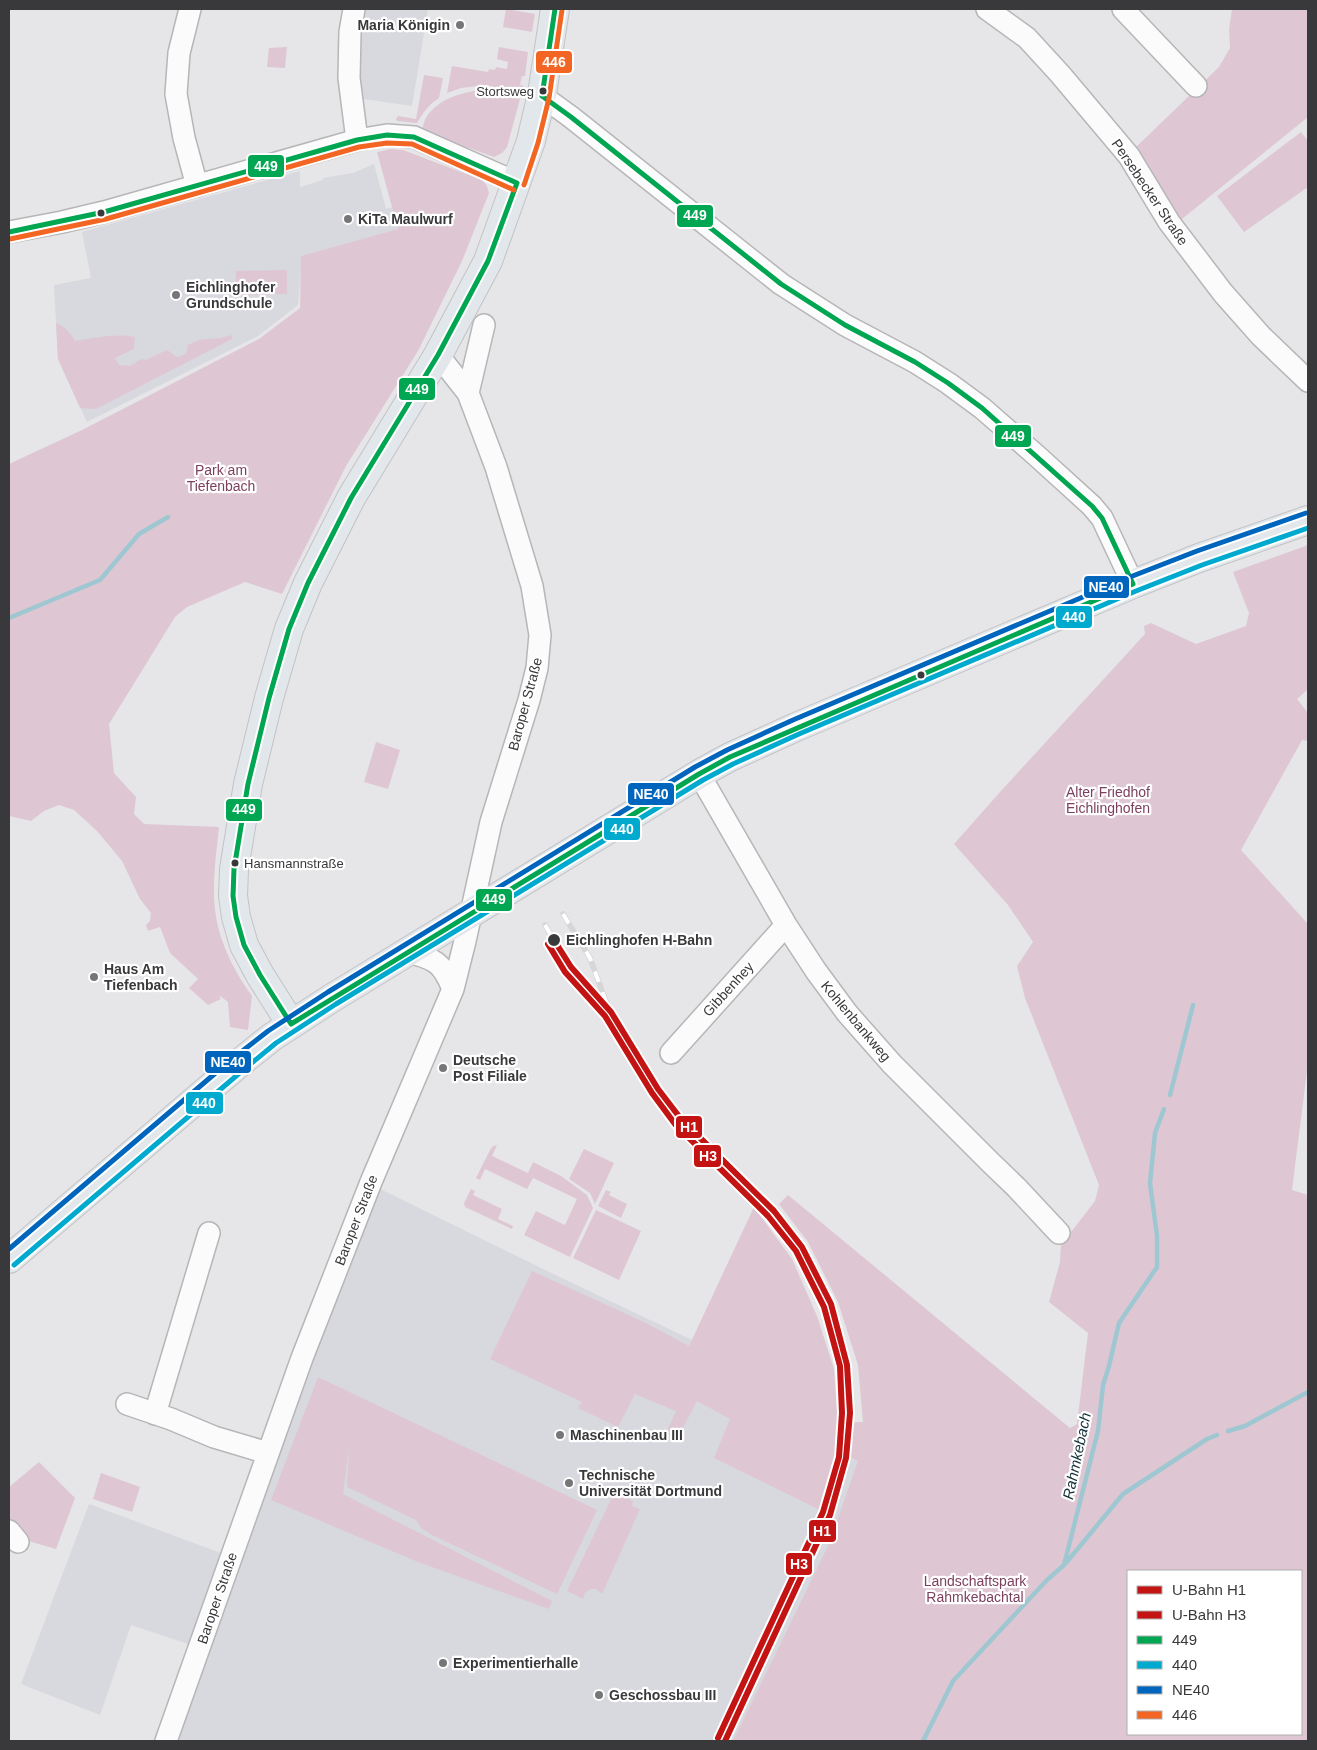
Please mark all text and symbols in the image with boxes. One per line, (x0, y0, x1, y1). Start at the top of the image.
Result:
place label: Maria Königin (357, 17, 450, 33)
marker: Maria Königin (454, 19, 466, 31)
line badge: 446 (535, 50, 573, 74)
text: 446 (542, 54, 566, 70)
place label: Stortsweg (476, 84, 534, 99)
marker: Stortsweg (538, 86, 548, 96)
street label: Persebecker Straße (1109, 136, 1192, 248)
line badge: 449 (247, 154, 285, 178)
text: 449 (254, 158, 278, 174)
line badge: 449 (676, 204, 714, 228)
text: 449 (683, 207, 707, 223)
unlabelled marker (96, 208, 106, 218)
place label: KiTa Maulwurf (358, 211, 453, 227)
marker: KiTa Maulwurf (342, 213, 354, 225)
place label: Eichlinghofer Grundschule (186, 279, 276, 311)
marker: Eichlinghofer Grundschule (170, 289, 182, 301)
line badge: 449 (398, 377, 436, 401)
text: 449 (405, 381, 429, 397)
line badge: 449 (994, 424, 1032, 448)
text: 449 (1001, 428, 1025, 444)
park label: Park am Tiefenbach (187, 462, 255, 494)
line badge: NE40 (1083, 575, 1130, 599)
text: NE40 (1088, 579, 1124, 595)
line badge: 440 (1055, 605, 1093, 629)
text: 440 (1062, 609, 1086, 625)
street label: Baroper Straße (505, 656, 545, 752)
unlabelled marker (916, 670, 926, 680)
line badge: NE40 (627, 782, 675, 806)
park label: Alter Friedhof Eichlinghofen (1066, 784, 1150, 816)
text: NE40 (633, 786, 669, 802)
line badge: 449 (225, 798, 263, 822)
text: 449 (232, 801, 256, 817)
line badge: 440 (603, 817, 641, 841)
text: 440 (610, 821, 634, 837)
place label: Hansmannstraße (244, 856, 344, 871)
marker: Hansmannstraße (230, 858, 240, 868)
line badge: 449 (475, 888, 513, 912)
text: 449 (482, 891, 506, 907)
marker: Eichlinghofen H-Bahn (546, 932, 562, 948)
place label: Eichlinghofen H-Bahn (566, 932, 712, 948)
street label: Gibbenhey (699, 958, 757, 1020)
place label: Haus Am Tiefenbach (104, 961, 178, 993)
marker: Haus Am Tiefenbach (88, 971, 100, 983)
street label: Kohlenbankweg (818, 978, 894, 1064)
line badge: NE40 (204, 1050, 252, 1074)
place label: Deutsche Post Filiale (453, 1052, 527, 1084)
text: NE40 (210, 1054, 246, 1070)
marker: Deutsche Post Filiale (437, 1062, 449, 1074)
line badge: 440 (185, 1091, 224, 1115)
text: 440 (192, 1095, 216, 1111)
line badge: H1 (675, 1115, 703, 1139)
text: H1 (680, 1119, 698, 1135)
line badge: H3 (693, 1144, 722, 1168)
text: H3 (699, 1148, 717, 1164)
street label: Baroper Straße (331, 1172, 381, 1268)
water label: Rahmkebach (1059, 1411, 1094, 1501)
place label: Maschinenbau III (570, 1427, 683, 1443)
marker: Maschinenbau III (554, 1429, 566, 1441)
place label: Technische Universität Dortmund (579, 1467, 722, 1499)
marker: Technische Universität Dortmund (563, 1477, 575, 1489)
line badge: H1 (808, 1519, 837, 1543)
text: H1 (813, 1523, 831, 1539)
street label: Baroper Straße (194, 1550, 240, 1646)
line badge: H3 (785, 1552, 813, 1576)
text: H3 (790, 1556, 808, 1572)
legend (1127, 1570, 1302, 1735)
park label: Landschaftspark Rahmkebachtal (924, 1573, 1027, 1605)
text: U-Bahn H1 (1172, 1581, 1246, 1598)
text: U-Bahn H3 (1172, 1606, 1246, 1623)
text: 449 (1172, 1631, 1197, 1648)
place label: Experimentierhalle (453, 1655, 578, 1671)
text: 440 (1172, 1656, 1197, 1673)
marker: Experimentierhalle (437, 1657, 449, 1669)
text: NE40 (1172, 1681, 1210, 1698)
place label: Geschossbau III (609, 1687, 716, 1703)
marker: Geschossbau III (593, 1689, 605, 1701)
text: 446 (1172, 1706, 1197, 1723)

